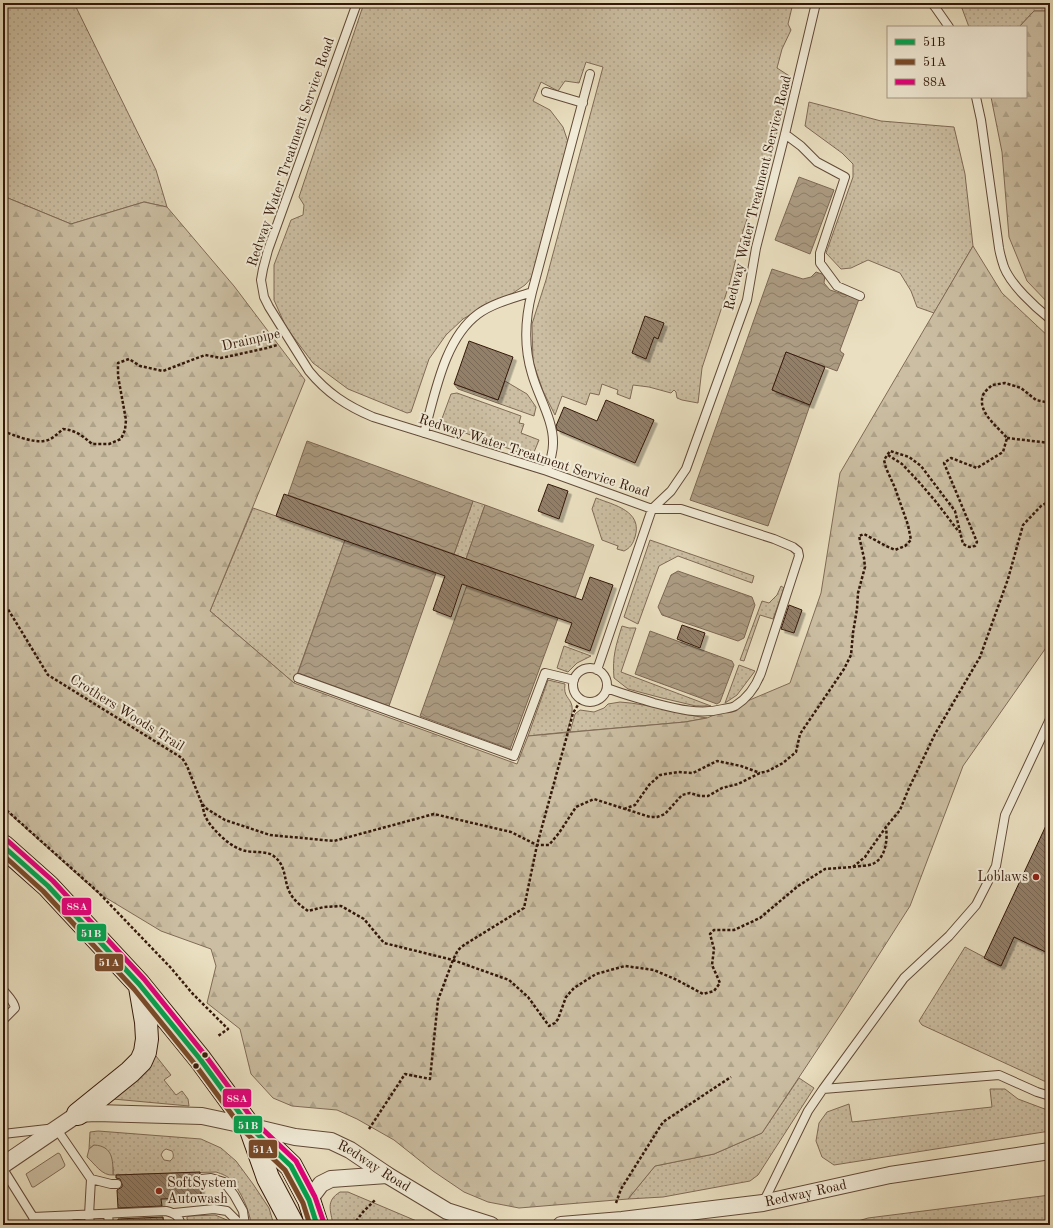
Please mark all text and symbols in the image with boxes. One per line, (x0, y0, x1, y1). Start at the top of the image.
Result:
legend (887, 26, 1027, 98)
street label: Redway Water Treatment Service Road (245, 35, 337, 269)
text: 51B (923, 36, 945, 49)
text: 51A (923, 56, 946, 69)
street label: Redway Water Treatment Service Road (722, 74, 794, 312)
text: 88A (923, 77, 946, 89)
street label: Drainpipe (220, 326, 282, 354)
street label: Redway Water Treatment Service Road (417, 412, 651, 500)
street label: Crothers Woods Trail (67, 672, 187, 754)
place label: Loblaws (977, 870, 1028, 884)
marker: Loblaws (1031, 872, 1041, 882)
line badge: 88A (61, 897, 92, 916)
text: 88A (66, 902, 88, 913)
line badge: 51B (76, 923, 107, 942)
text: 51B (81, 929, 101, 940)
line badge: 51A (94, 953, 124, 972)
text: 51A (98, 958, 120, 969)
unlabelled marker (200, 1050, 210, 1060)
unlabelled marker (191, 1061, 201, 1071)
line badge: 88A (222, 1088, 252, 1108)
text: 88A (226, 1094, 248, 1105)
line badge: 51B (233, 1115, 263, 1134)
text: 51B (238, 1121, 258, 1132)
street label: Redway Road (335, 1138, 413, 1194)
line badge: 51A (248, 1139, 278, 1159)
text: 51A (252, 1145, 274, 1156)
place label: SoftSystem Autowash (167, 1176, 237, 1206)
street label: Redway Road (763, 1178, 848, 1209)
marker: SoftSystem Autowash (154, 1186, 164, 1196)

